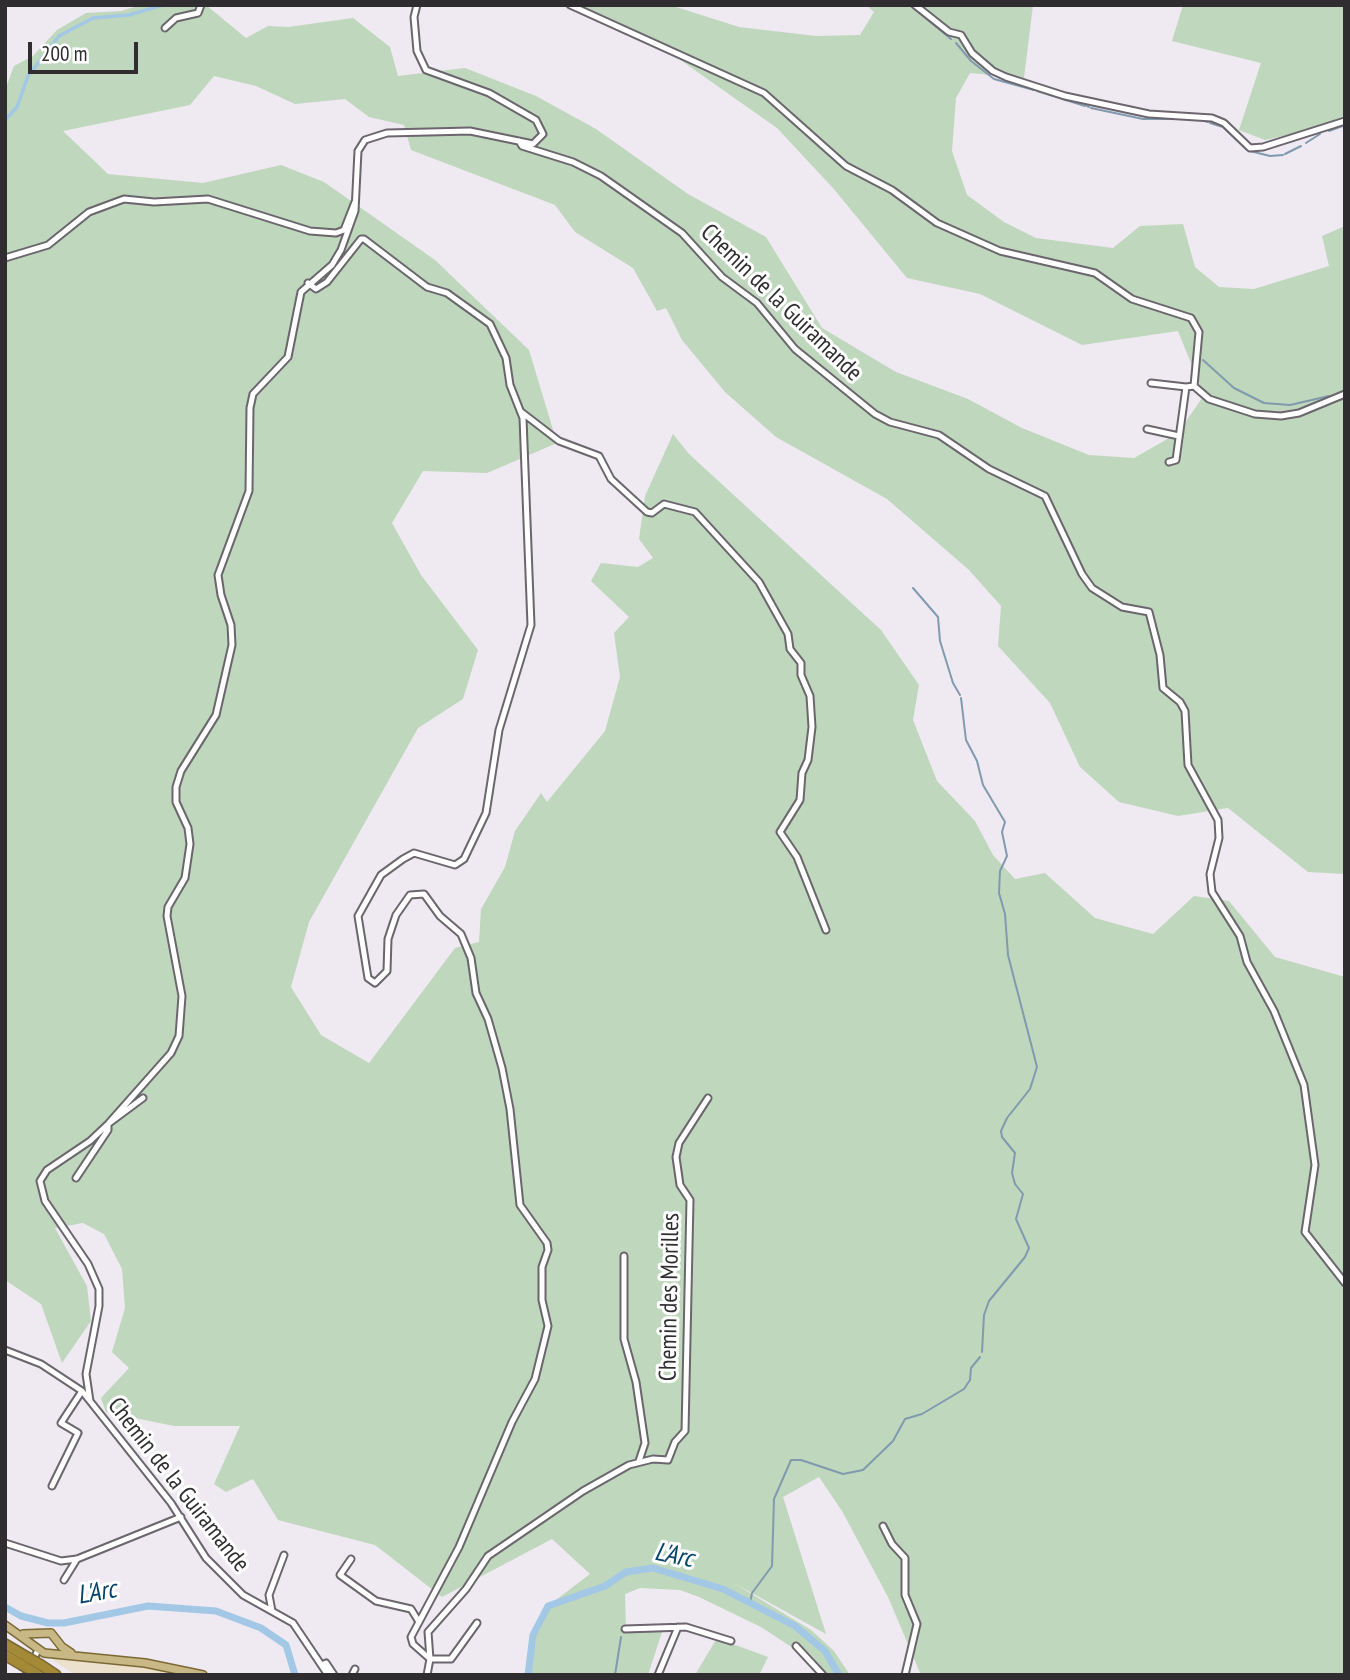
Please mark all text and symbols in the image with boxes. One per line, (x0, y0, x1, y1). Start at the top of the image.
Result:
scale bar (32, 28, 142, 72)
text: 200 m (41, 40, 87, 67)
street label: Chemin de la Guiramande (694, 219, 868, 387)
street label: Chemin des Morilles (654, 1213, 686, 1381)
street label: Chemin de la Guiramande (101, 1392, 255, 1578)
water label: L'Arc (652, 1537, 696, 1575)
water label: L'Arc (75, 1574, 119, 1612)

